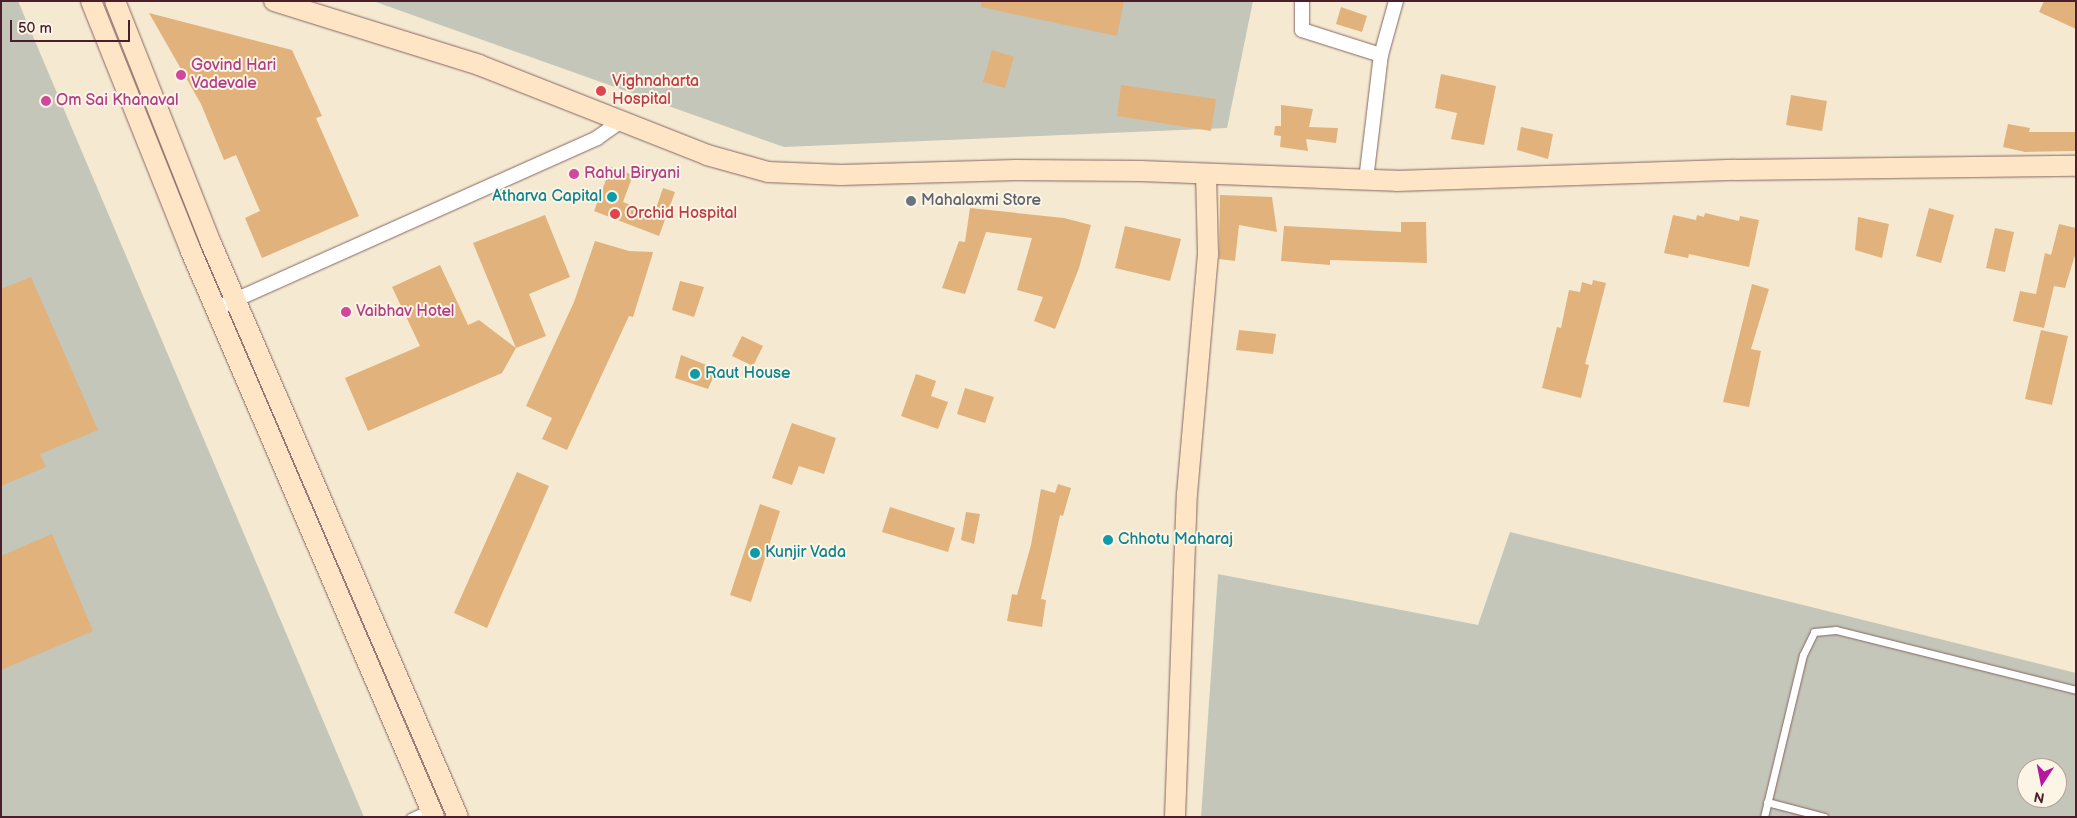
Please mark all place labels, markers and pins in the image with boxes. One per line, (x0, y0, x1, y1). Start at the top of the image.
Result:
place label: Govind Hari Vadevale (191, 56, 276, 94)
marker: Govind Hari Vadevale (175, 69, 187, 81)
place label: Vighnaharta Hospital (612, 72, 699, 110)
marker: Vighnaharta Hospital (594, 84, 608, 98)
place label: Om Sai Khanaval (56, 91, 179, 111)
marker: Om Sai Khanaval (40, 95, 52, 107)
place label: Rahul Biryani (584, 164, 680, 184)
marker: Rahul Biryani (568, 168, 580, 180)
place label: Atharva Capital (492, 187, 602, 207)
marker: Atharva Capital (606, 191, 618, 203)
place label: Mahalaxmi Store (921, 191, 1041, 211)
marker: Mahalaxmi Store (905, 195, 917, 207)
place label: Orchid Hospital (626, 204, 737, 224)
marker: Orchid Hospital (608, 207, 622, 221)
place label: Vaibhav Hotel (356, 302, 454, 322)
marker: Vaibhav Hotel (340, 306, 352, 318)
place label: Raut House (705, 364, 791, 384)
marker: Raut House (689, 368, 701, 380)
place label: Chhotu Maharaj (1118, 530, 1233, 550)
marker: Chhotu Maharaj (1102, 534, 1114, 546)
place label: Kunjir Vada (765, 543, 847, 563)
marker: Kunjir Vada (749, 547, 761, 559)

